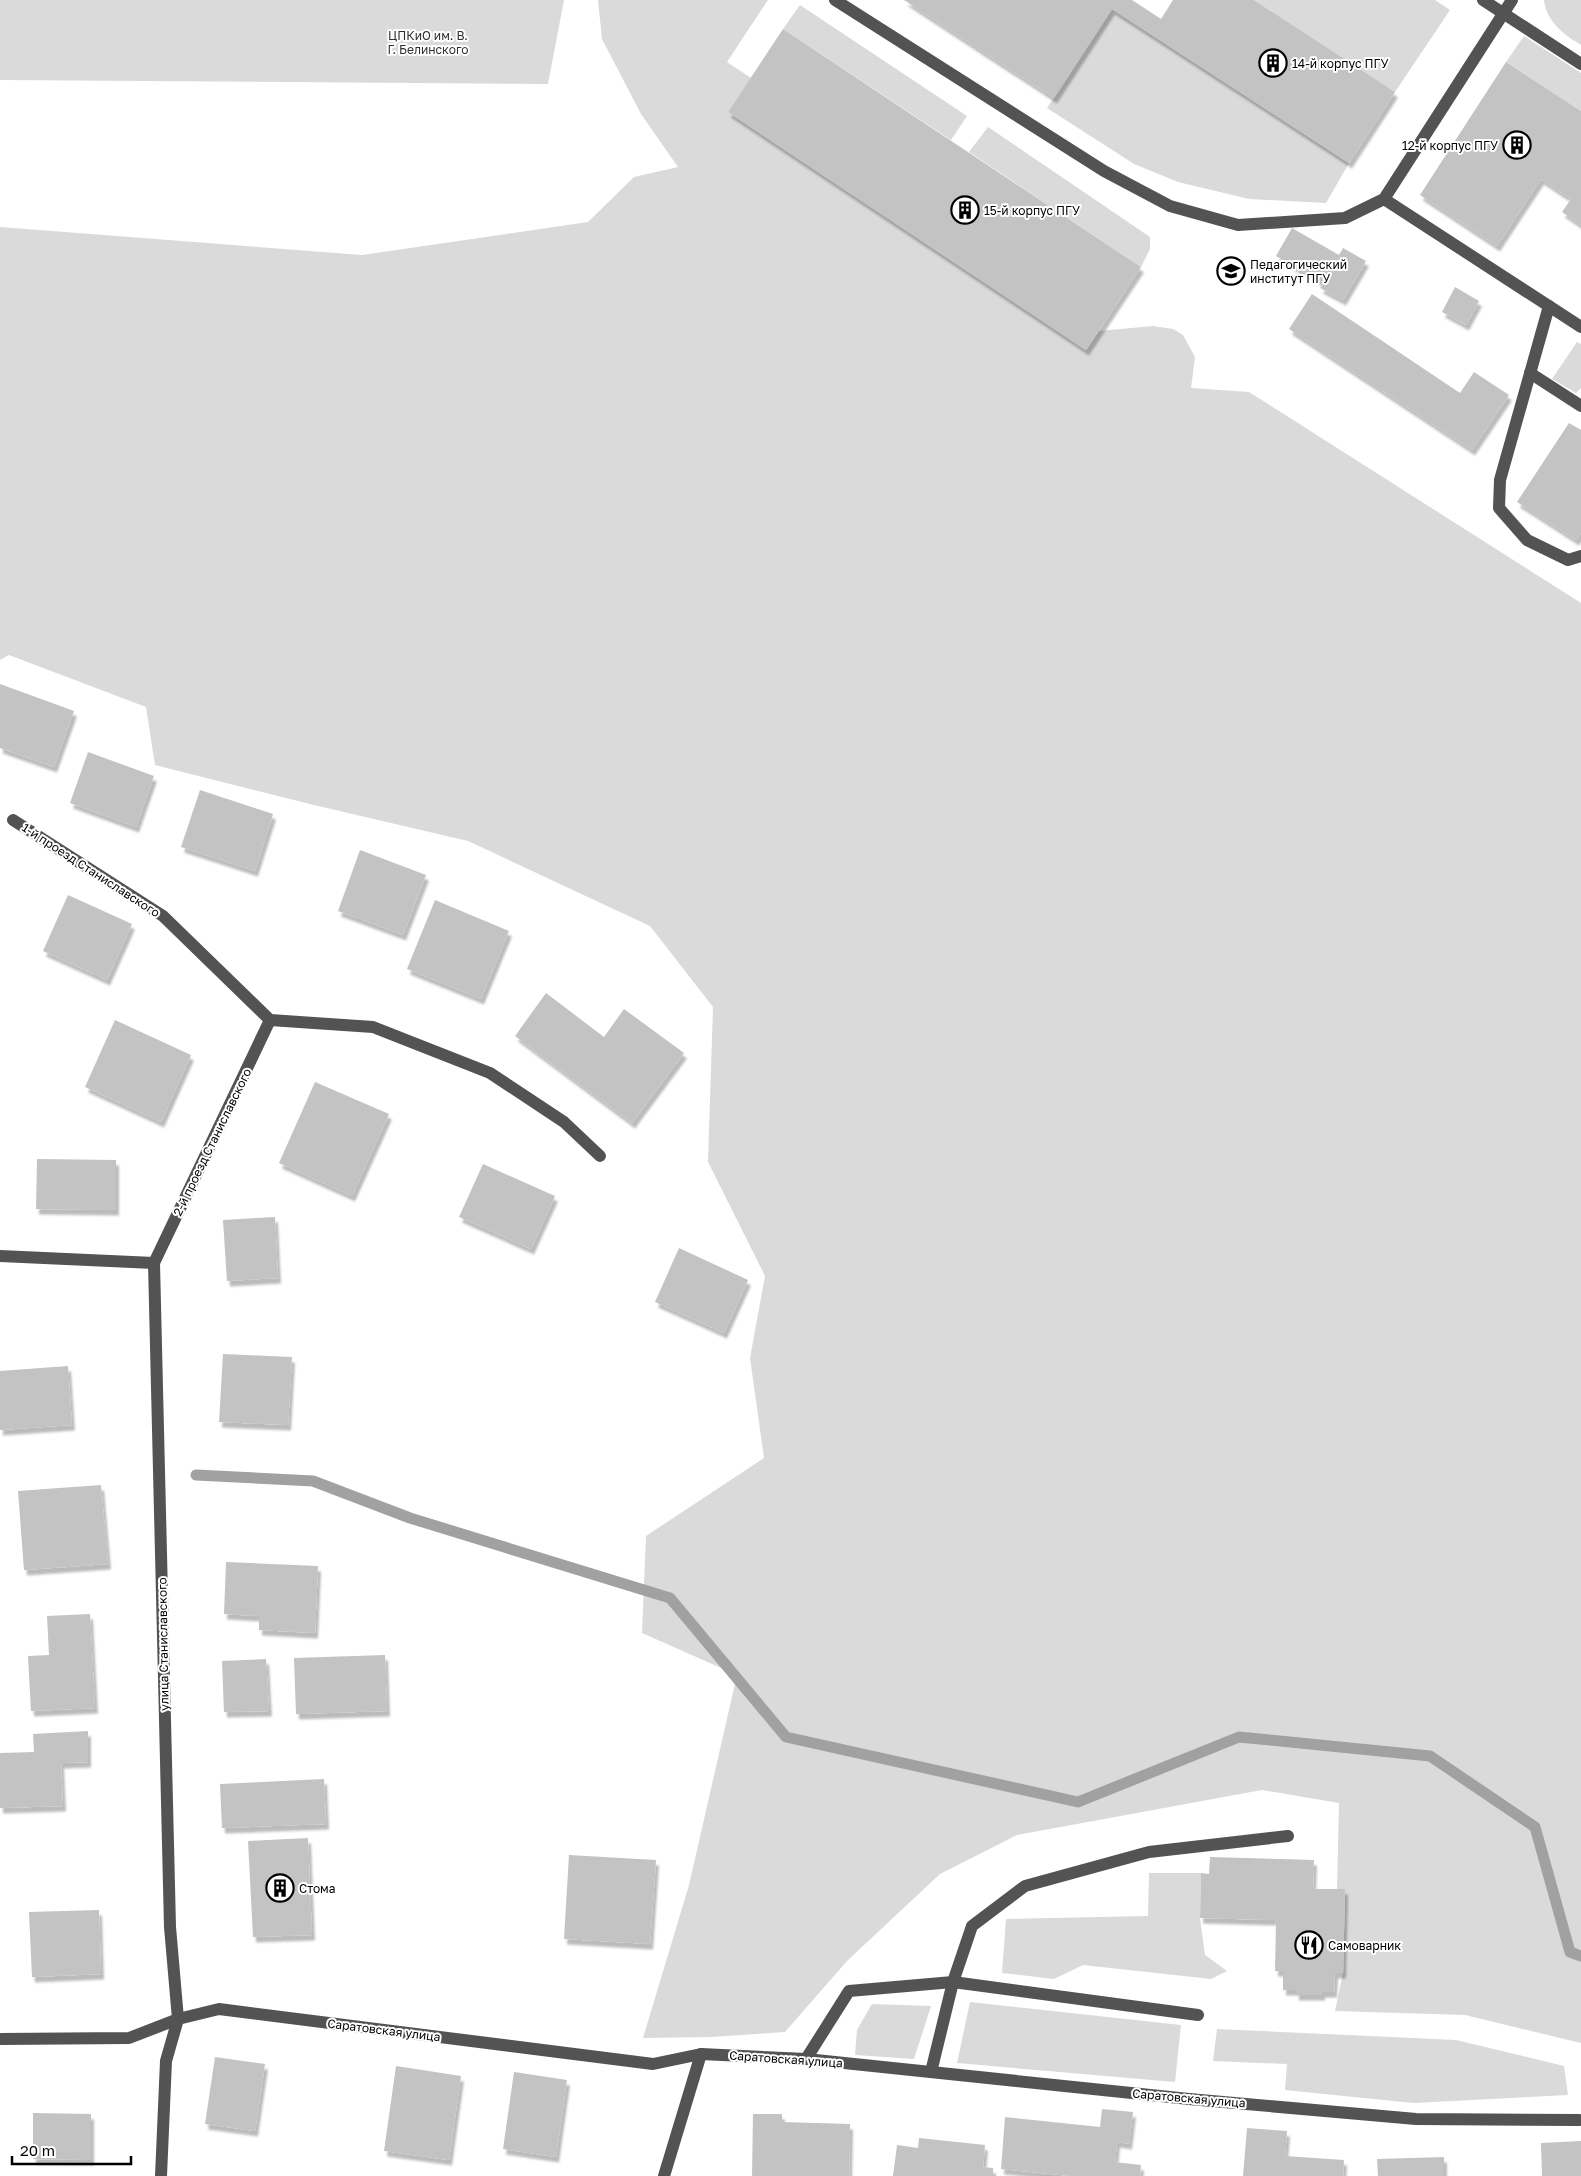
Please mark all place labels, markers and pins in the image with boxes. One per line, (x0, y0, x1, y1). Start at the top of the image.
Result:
building icon: 14-й корпус ПГУ (1258, 48, 1288, 78)
place label: 14-й корпус ПГУ (1292, 56, 1388, 71)
building icon: 12-й корпус ПГУ (1502, 130, 1532, 160)
place label: 12-й корпус ПГУ (1402, 138, 1498, 153)
building icon: 15-й корпус ПГУ (950, 195, 980, 225)
place label: 15-й корпус ПГУ (984, 203, 1080, 218)
school or university icon: Педагогический институт ПГУ (1216, 256, 1246, 286)
place label: Педагогический институт ПГУ (1250, 257, 1347, 286)
building icon: Стома (265, 1873, 295, 1903)
place label: Стома (299, 1881, 336, 1896)
restaurant icon: Самоварник (1294, 1930, 1324, 1960)
place label: Самоварник (1328, 1938, 1401, 1953)

